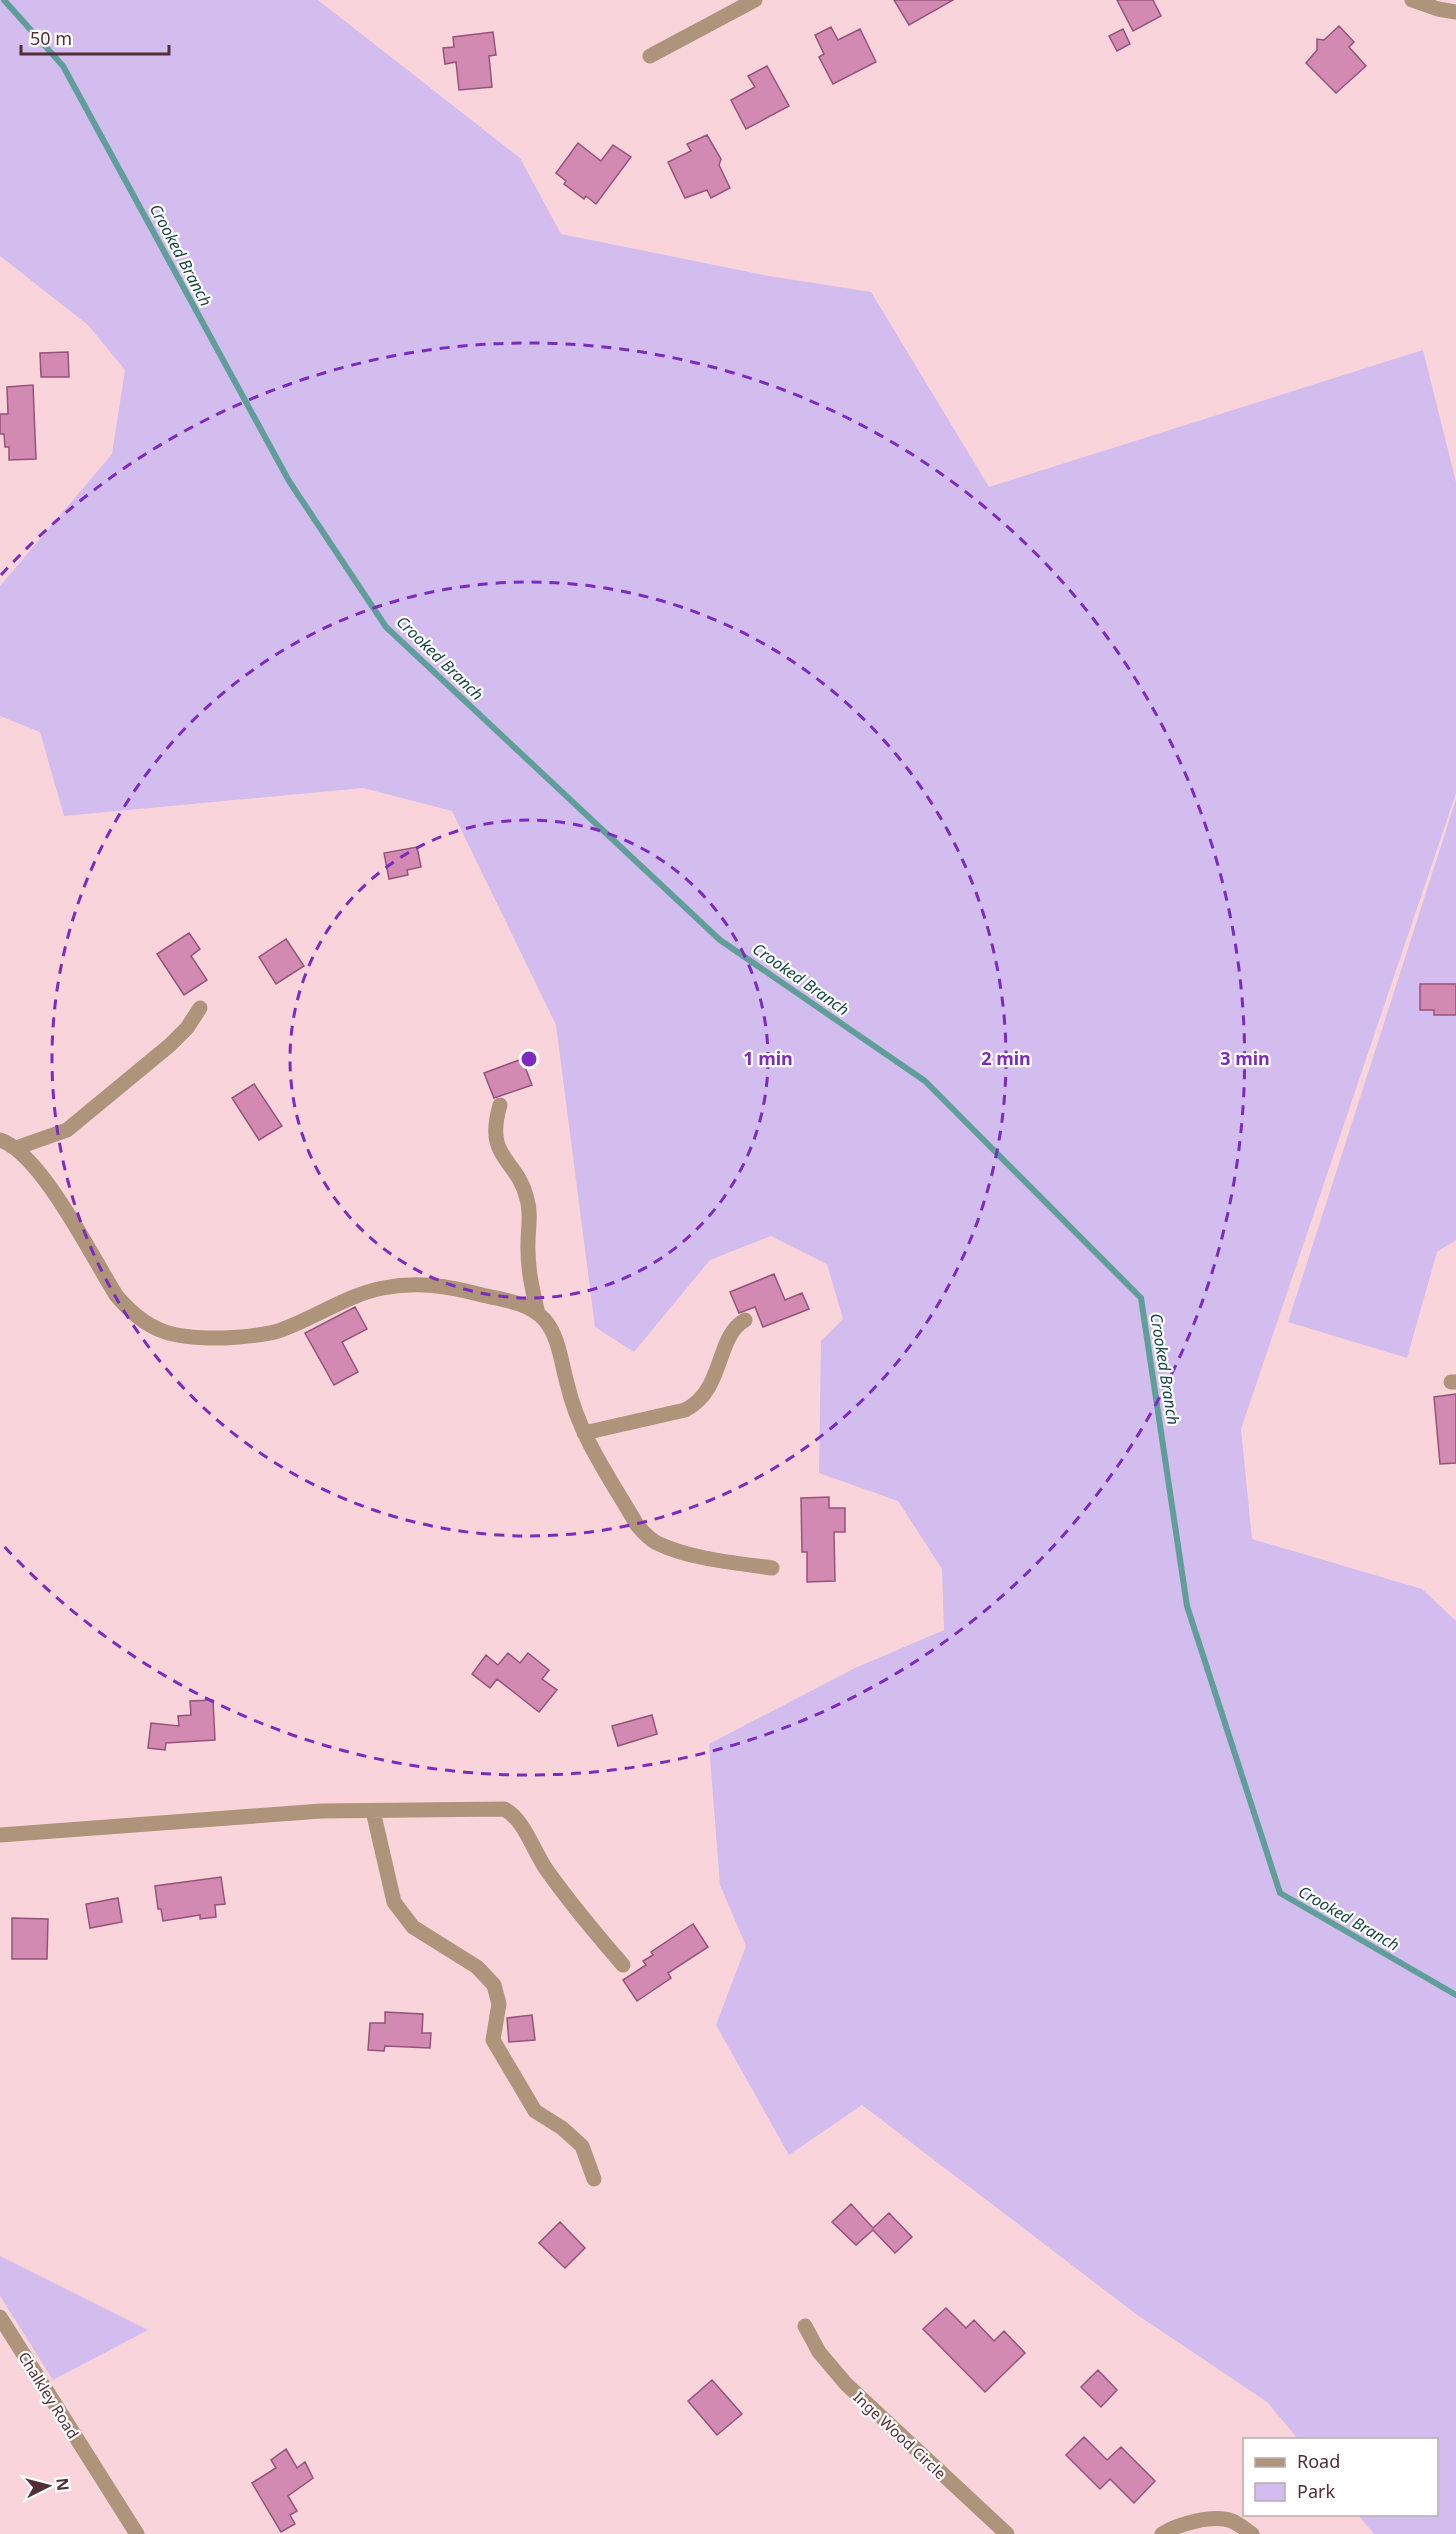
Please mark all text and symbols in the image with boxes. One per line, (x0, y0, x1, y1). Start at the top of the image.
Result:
scale bar (21, 18, 170, 56)
text: 50 m (30, 26, 72, 50)
water label: Crooked Branch (145, 200, 217, 310)
water label: Crooked Branch (392, 611, 488, 705)
water label: Crooked Branch (748, 938, 854, 1020)
text: 1 min (743, 1046, 793, 1070)
text: 2 min (981, 1046, 1031, 1070)
text: 3 min (1220, 1046, 1270, 1070)
centre of rings (519, 1049, 539, 1069)
water label: Crooked Branch (1145, 1311, 1185, 1427)
water label: Crooked Branch (1295, 1880, 1403, 1956)
street label: Chalkley Road (14, 2348, 84, 2442)
street label: Inge Wood Circle (849, 2387, 951, 2483)
legend (1243, 2438, 1438, 2516)
text: Road (1297, 2449, 1340, 2473)
north arrow (18, 2456, 78, 2516)
text: N (51, 2477, 75, 2492)
text: Park (1297, 2479, 1335, 2503)

